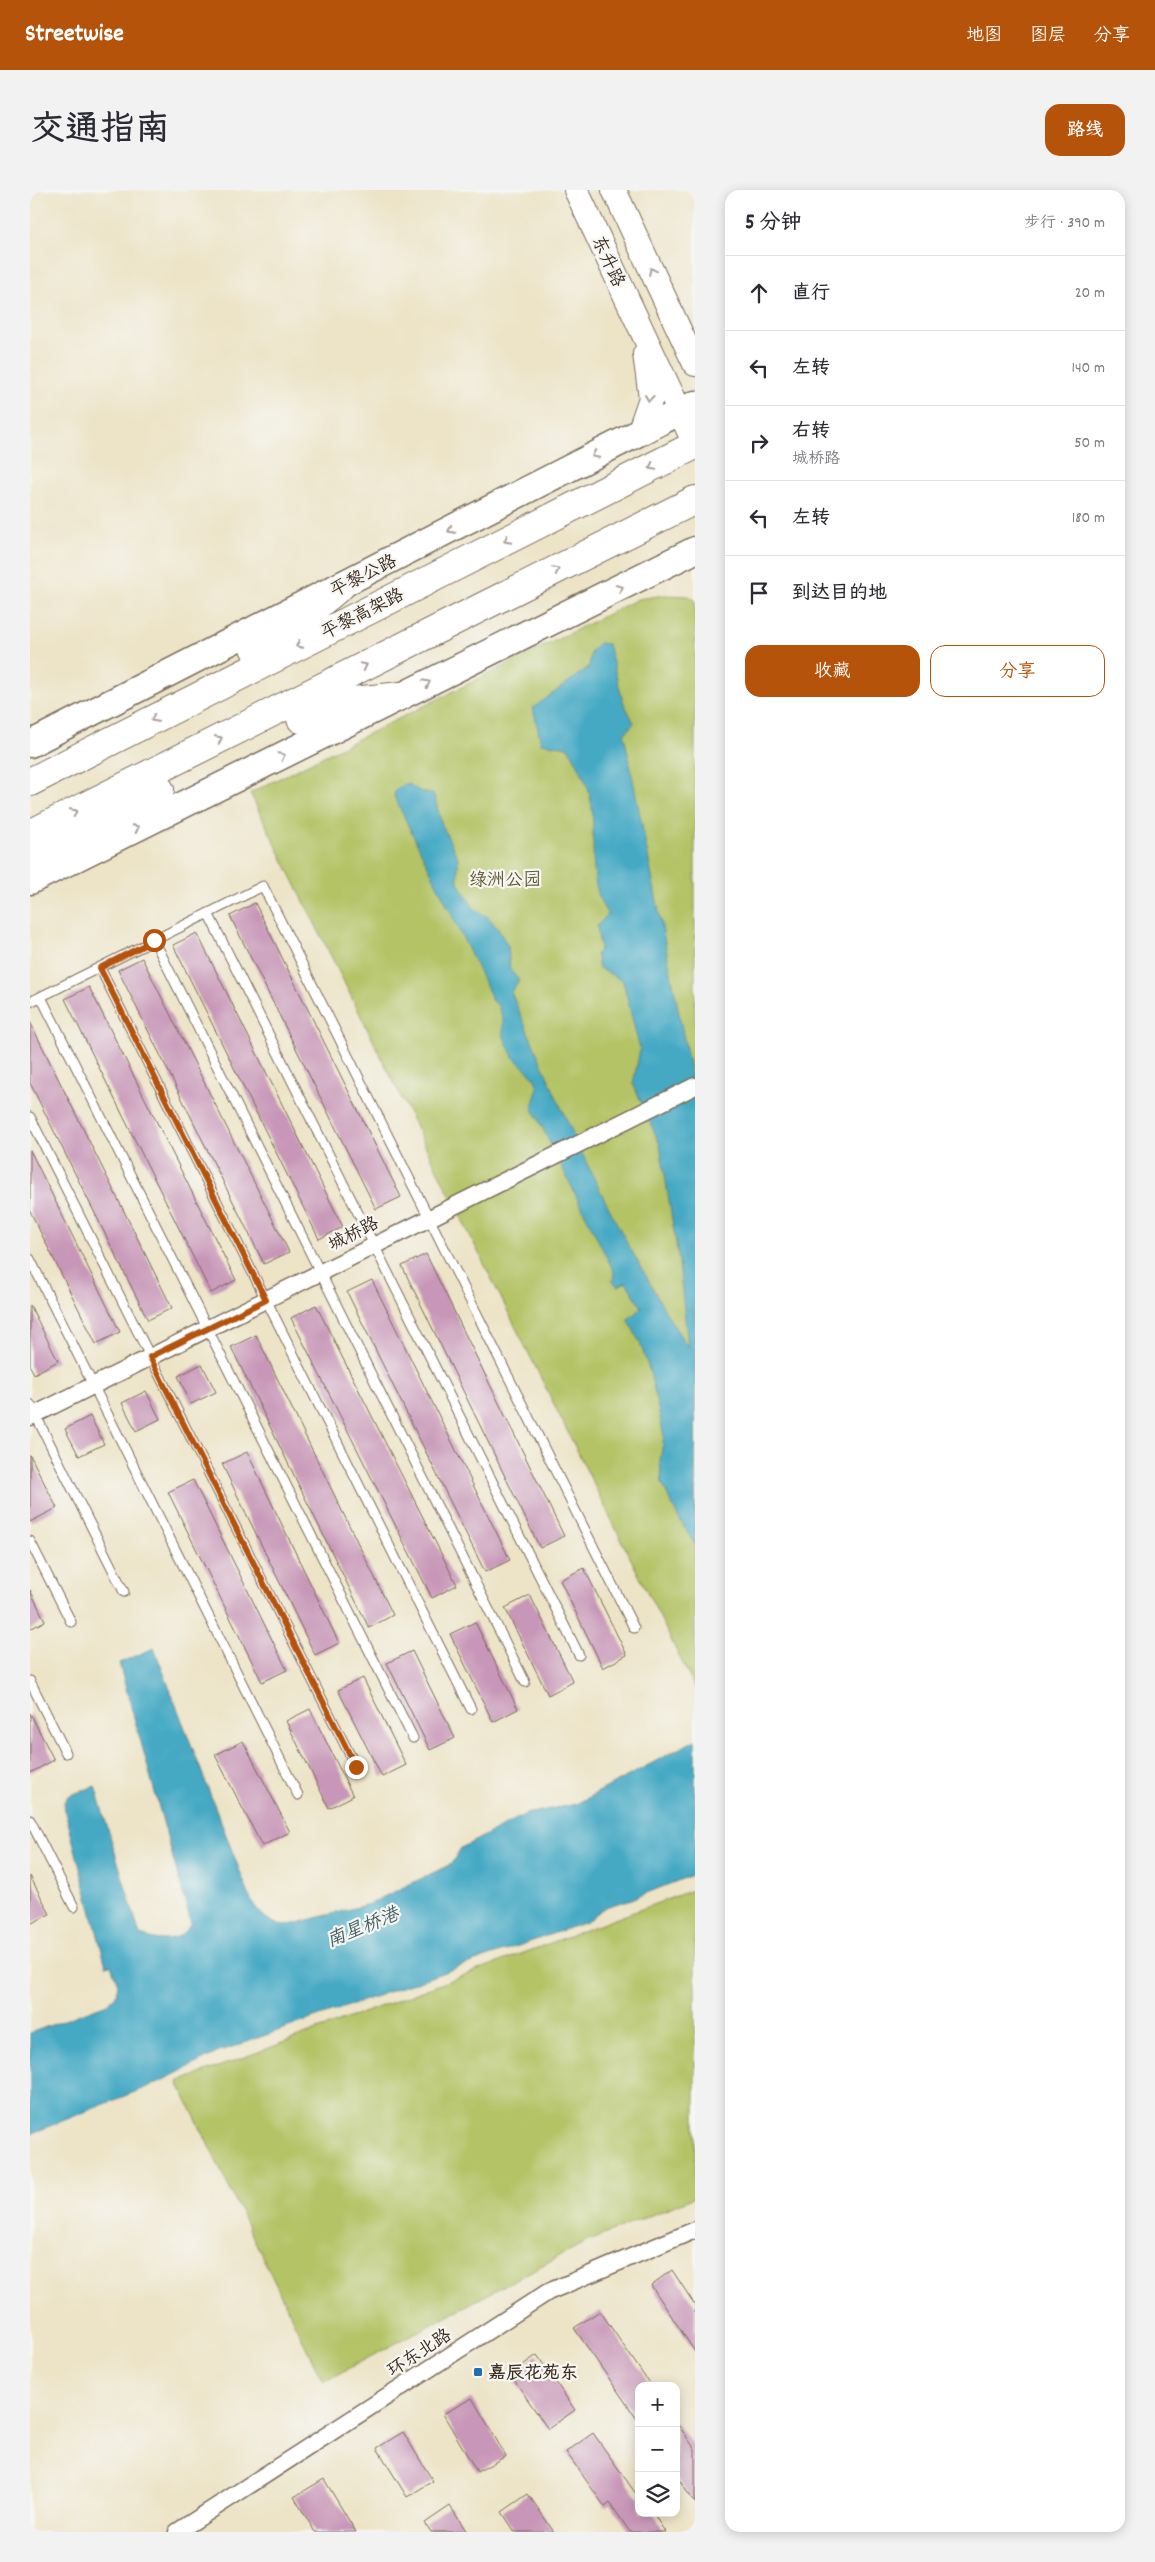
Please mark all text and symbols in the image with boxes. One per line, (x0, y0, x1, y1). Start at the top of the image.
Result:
text: Streetwise (25, 18, 124, 52)
text: 地图 (966, 24, 1002, 49)
text: 图层 (1030, 24, 1066, 49)
text: 分享 (1094, 24, 1130, 49)
button: 路线 (1045, 104, 1125, 156)
text: 交通指南 (30, 107, 170, 157)
text: 5 分钟 (745, 209, 802, 239)
text: 步行 · 390 m (1024, 212, 1105, 235)
street label: 东升路 (584, 232, 629, 292)
one-way arrow (647, 267, 658, 276)
icon: ahead (745, 279, 773, 307)
text: 直行 (792, 281, 830, 308)
text: 20 m (1075, 282, 1105, 305)
icon: left (745, 354, 773, 382)
text: 左转 (792, 356, 830, 383)
text: 140 m (1071, 357, 1105, 380)
one-way arrow (644, 395, 655, 403)
text: 右转 (792, 419, 830, 446)
icon: right (745, 429, 773, 457)
text: 50 m (1074, 432, 1105, 455)
text: 城桥路 (792, 448, 840, 471)
one-way arrow (592, 449, 601, 459)
one-way arrow (648, 461, 657, 471)
icon: left (745, 504, 773, 532)
text: 左转 (792, 506, 830, 533)
text: 180 m (1072, 507, 1105, 530)
one-way arrow (447, 524, 456, 534)
one-way arrow (503, 534, 512, 544)
street label: 平黎公路 (326, 550, 402, 605)
one-way arrow (551, 566, 560, 576)
icon: arrive (745, 579, 773, 607)
text: 到达目的地 (792, 581, 887, 608)
street label: 平黎高架路 (317, 584, 409, 647)
one-way arrow (615, 584, 624, 594)
one-way arrow (295, 639, 304, 649)
button: 收藏 (745, 645, 920, 697)
button: 分享 (930, 645, 1105, 697)
one-way arrow (359, 662, 368, 672)
one-way arrow (422, 679, 431, 690)
one-way arrow (151, 713, 160, 723)
one-way arrow (214, 735, 223, 745)
one-way arrow (277, 752, 286, 762)
one-way arrow (68, 808, 77, 818)
one-way arrow (131, 824, 140, 834)
park label: 绿洲公园 (469, 869, 541, 894)
route start (143, 929, 166, 952)
street label: 城桥路 (324, 1212, 384, 1259)
route end (345, 1756, 368, 1779)
water label: 南星桥港 (323, 1902, 405, 1956)
street label: 环东北路 (383, 2324, 457, 2384)
place label: 嘉辰花苑东 (488, 2362, 578, 2387)
marker: 嘉辰花苑东 (472, 2366, 484, 2378)
map controls (635, 2382, 680, 2517)
button: + (635, 2382, 680, 2427)
button: − (635, 2427, 680, 2472)
button: layers (635, 2472, 680, 2517)

